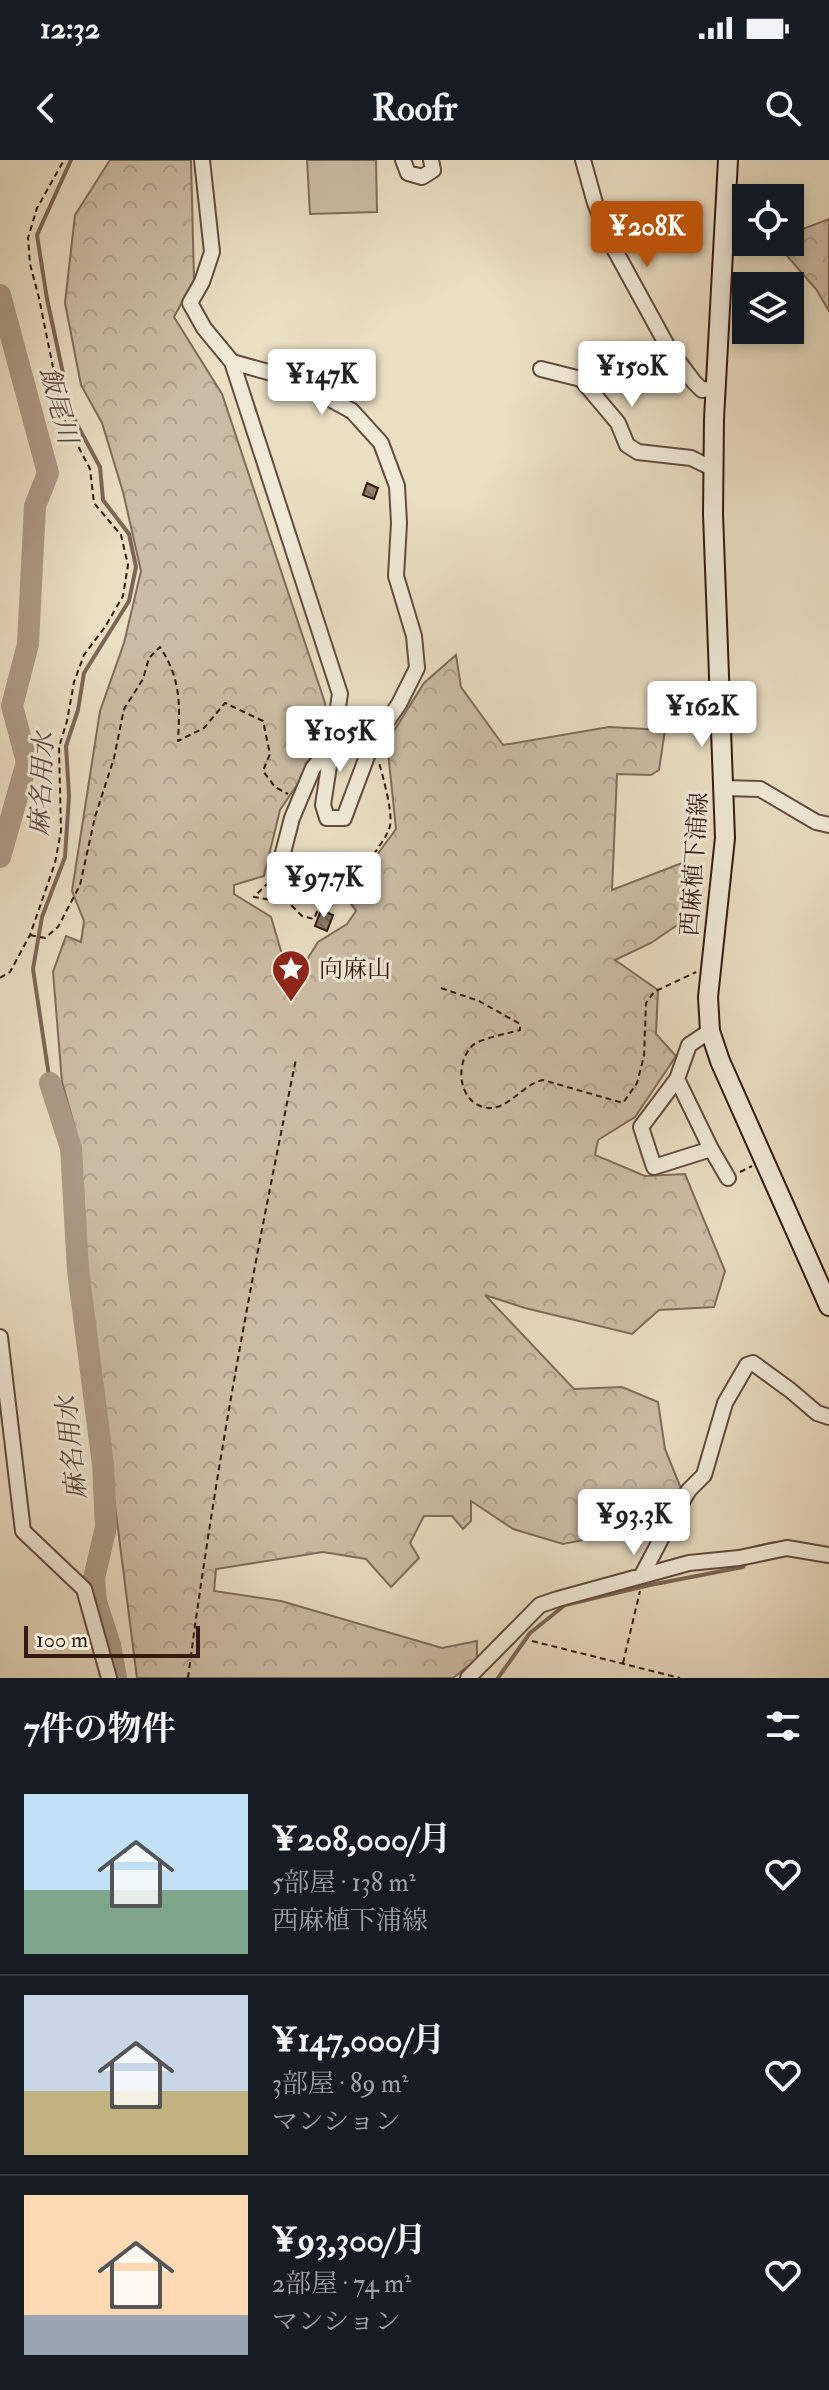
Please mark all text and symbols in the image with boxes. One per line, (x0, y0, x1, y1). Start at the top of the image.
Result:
text: 12:32 (40, 10, 100, 47)
icon: back (24, 86, 68, 130)
text: Roofr (372, 86, 457, 131)
icon: search (761, 86, 805, 130)
map controls (732, 184, 804, 344)
button: locate (732, 184, 804, 256)
pin: ¥208K (591, 201, 703, 269)
text: ¥208K (609, 211, 685, 243)
button: layers (732, 272, 804, 344)
pin: ¥150K (576, 341, 688, 409)
pin: ¥147K (266, 349, 378, 417)
text: ¥150K (596, 351, 668, 383)
text: ¥147K (286, 359, 358, 391)
water label: 飯尾川 (32, 363, 84, 450)
pin: ¥162K (646, 681, 758, 749)
text: ¥162K (665, 691, 739, 723)
pin: ¥105K (284, 706, 396, 774)
text: ¥105K (304, 716, 376, 748)
water label: 麻名用水 (23, 728, 61, 837)
street label: 西麻植下浦線 (674, 791, 715, 937)
pin: ¥97.7K (259, 852, 389, 920)
text: ¥97.7K (285, 862, 363, 894)
place icon: 向麻山 (270, 948, 312, 1003)
place label: 向麻山 (319, 954, 391, 985)
water label: 麻名用水 (50, 1392, 93, 1501)
pin: ¥93.3K (569, 1489, 699, 1557)
text: ¥93.3K (596, 1499, 672, 1531)
scale bar (24, 1622, 200, 1658)
text: 100 m (36, 1626, 88, 1654)
icon: filters (761, 1704, 805, 1748)
text: 7件の物件 (24, 1708, 176, 1751)
text: ¥208,000/月 (272, 1818, 451, 1861)
icon: home (88, 1826, 184, 1922)
icon: heart (761, 1852, 805, 1896)
text: 5部屋 · 138 m² (272, 1867, 416, 1899)
text: 西麻植下浦線 (272, 1905, 428, 1937)
text: ¥147,000/月 (272, 2019, 445, 2062)
icon: home (88, 2027, 184, 2123)
icon: heart (761, 2053, 805, 2097)
text: 3部屋 · 89 m² (272, 2068, 409, 2100)
text: マンション (272, 2106, 401, 2138)
text: ¥93,300/月 (272, 2219, 427, 2262)
icon: home (88, 2227, 184, 2323)
icon: heart (761, 2253, 805, 2297)
text: 2部屋 · 74 m² (272, 2268, 411, 2300)
text: マンション (272, 2306, 401, 2338)

